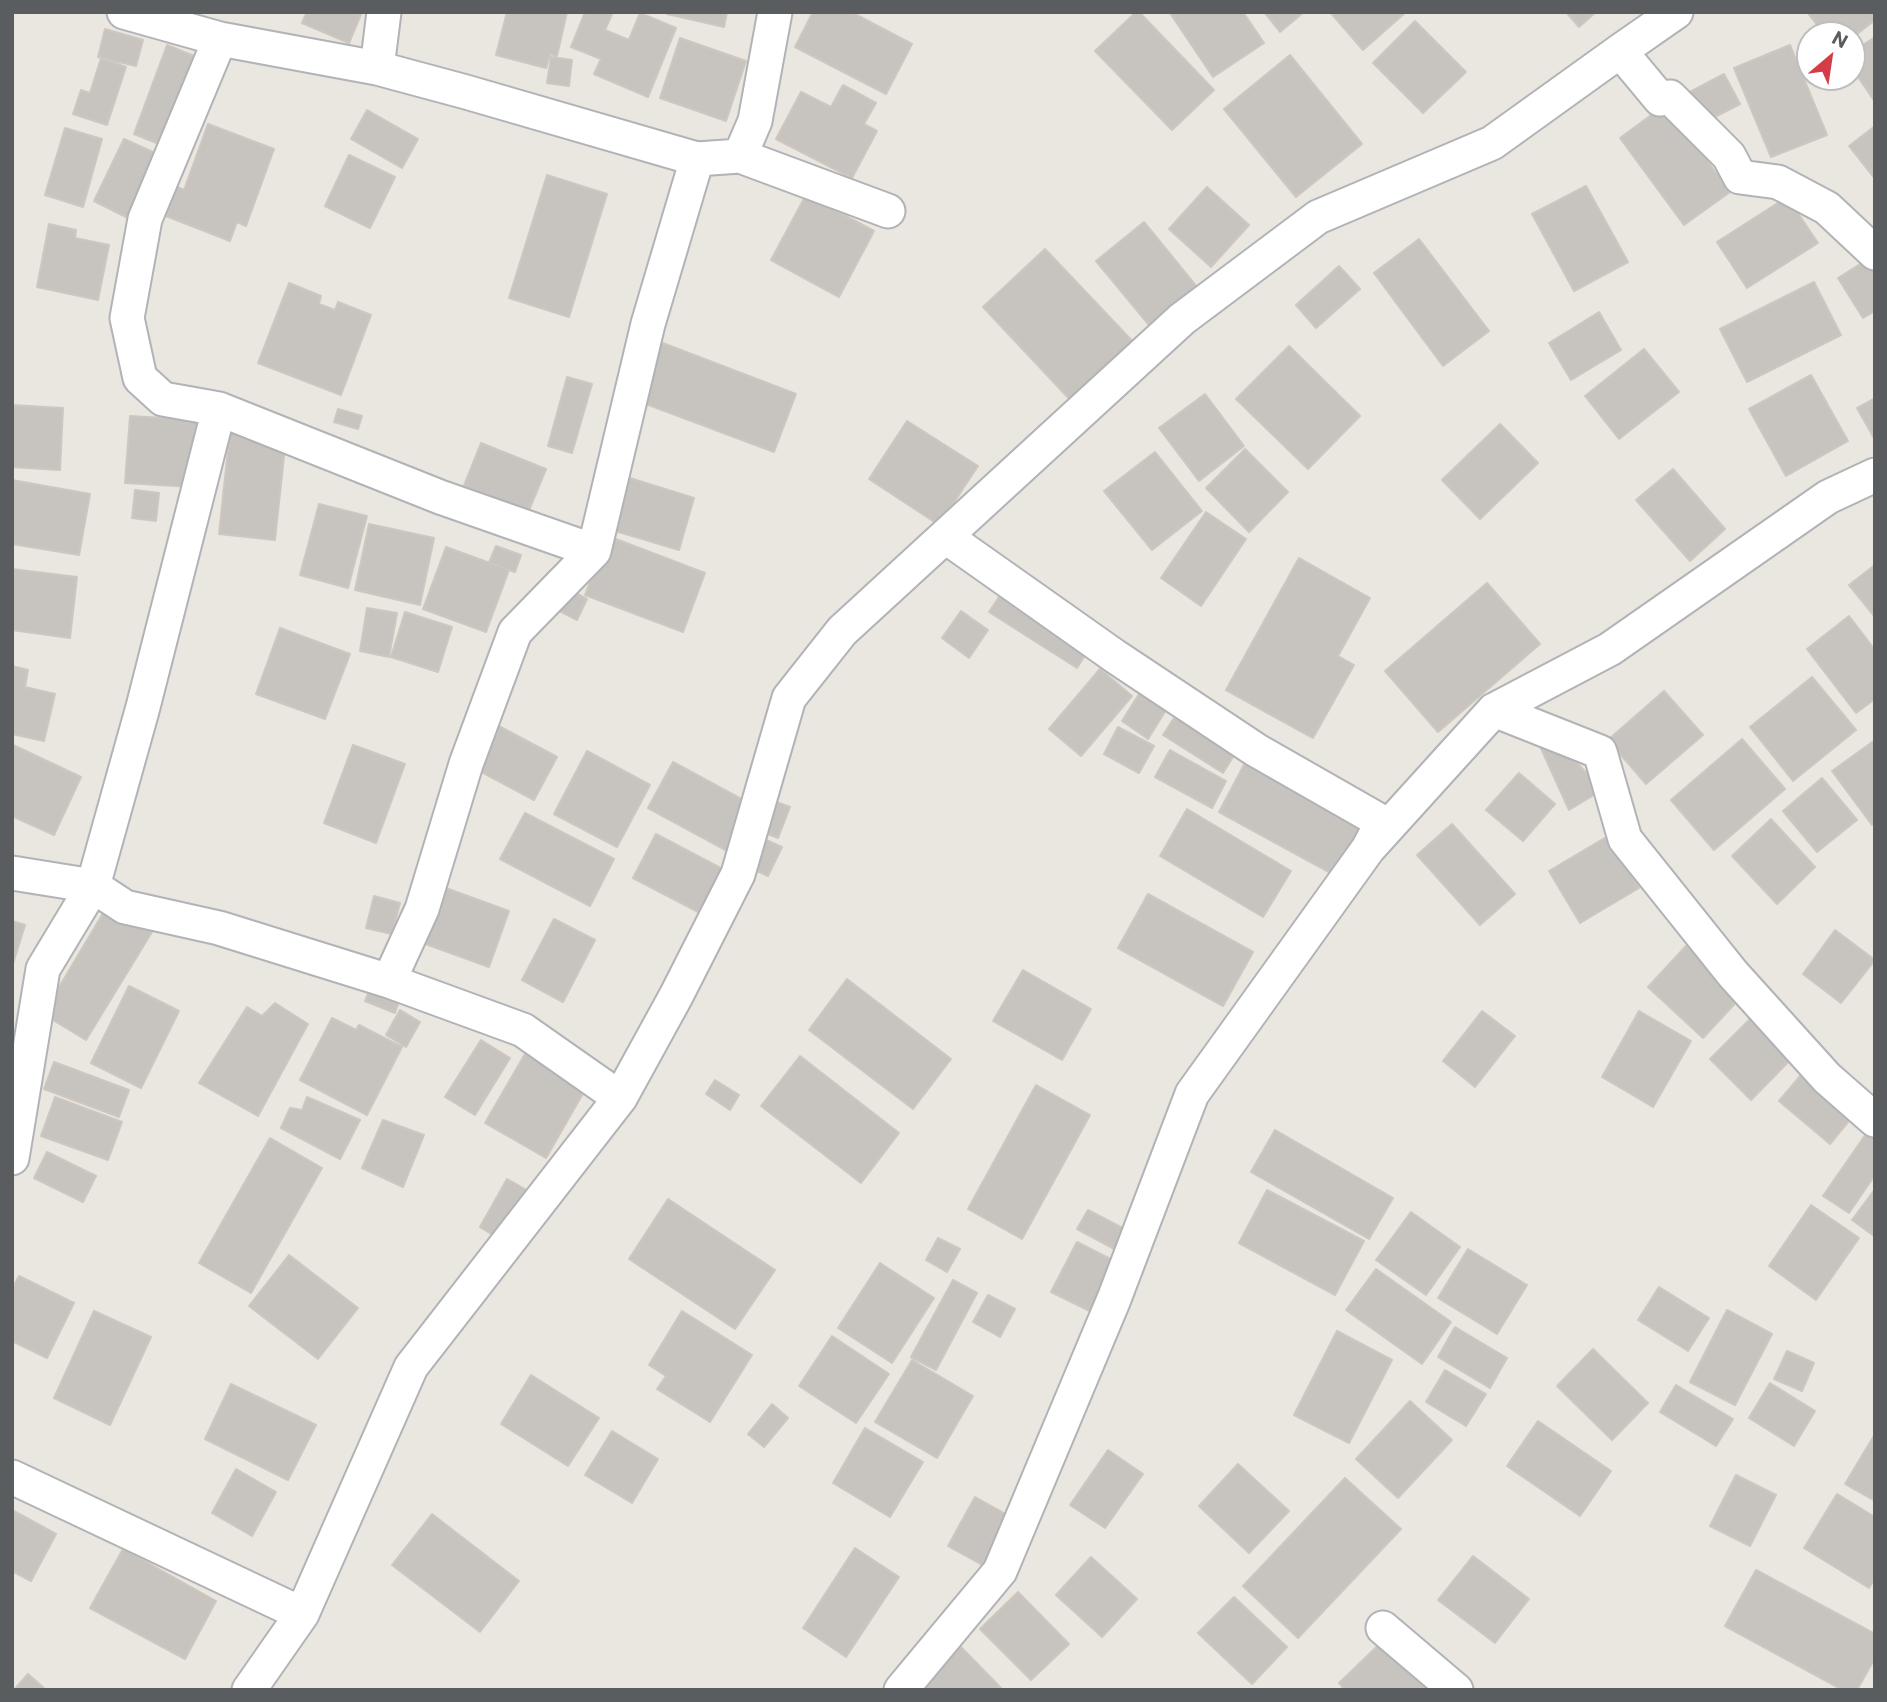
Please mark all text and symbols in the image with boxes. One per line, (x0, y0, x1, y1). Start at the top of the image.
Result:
north arrow (1796, 21, 1866, 91)
text: N (1829, 25, 1852, 52)

